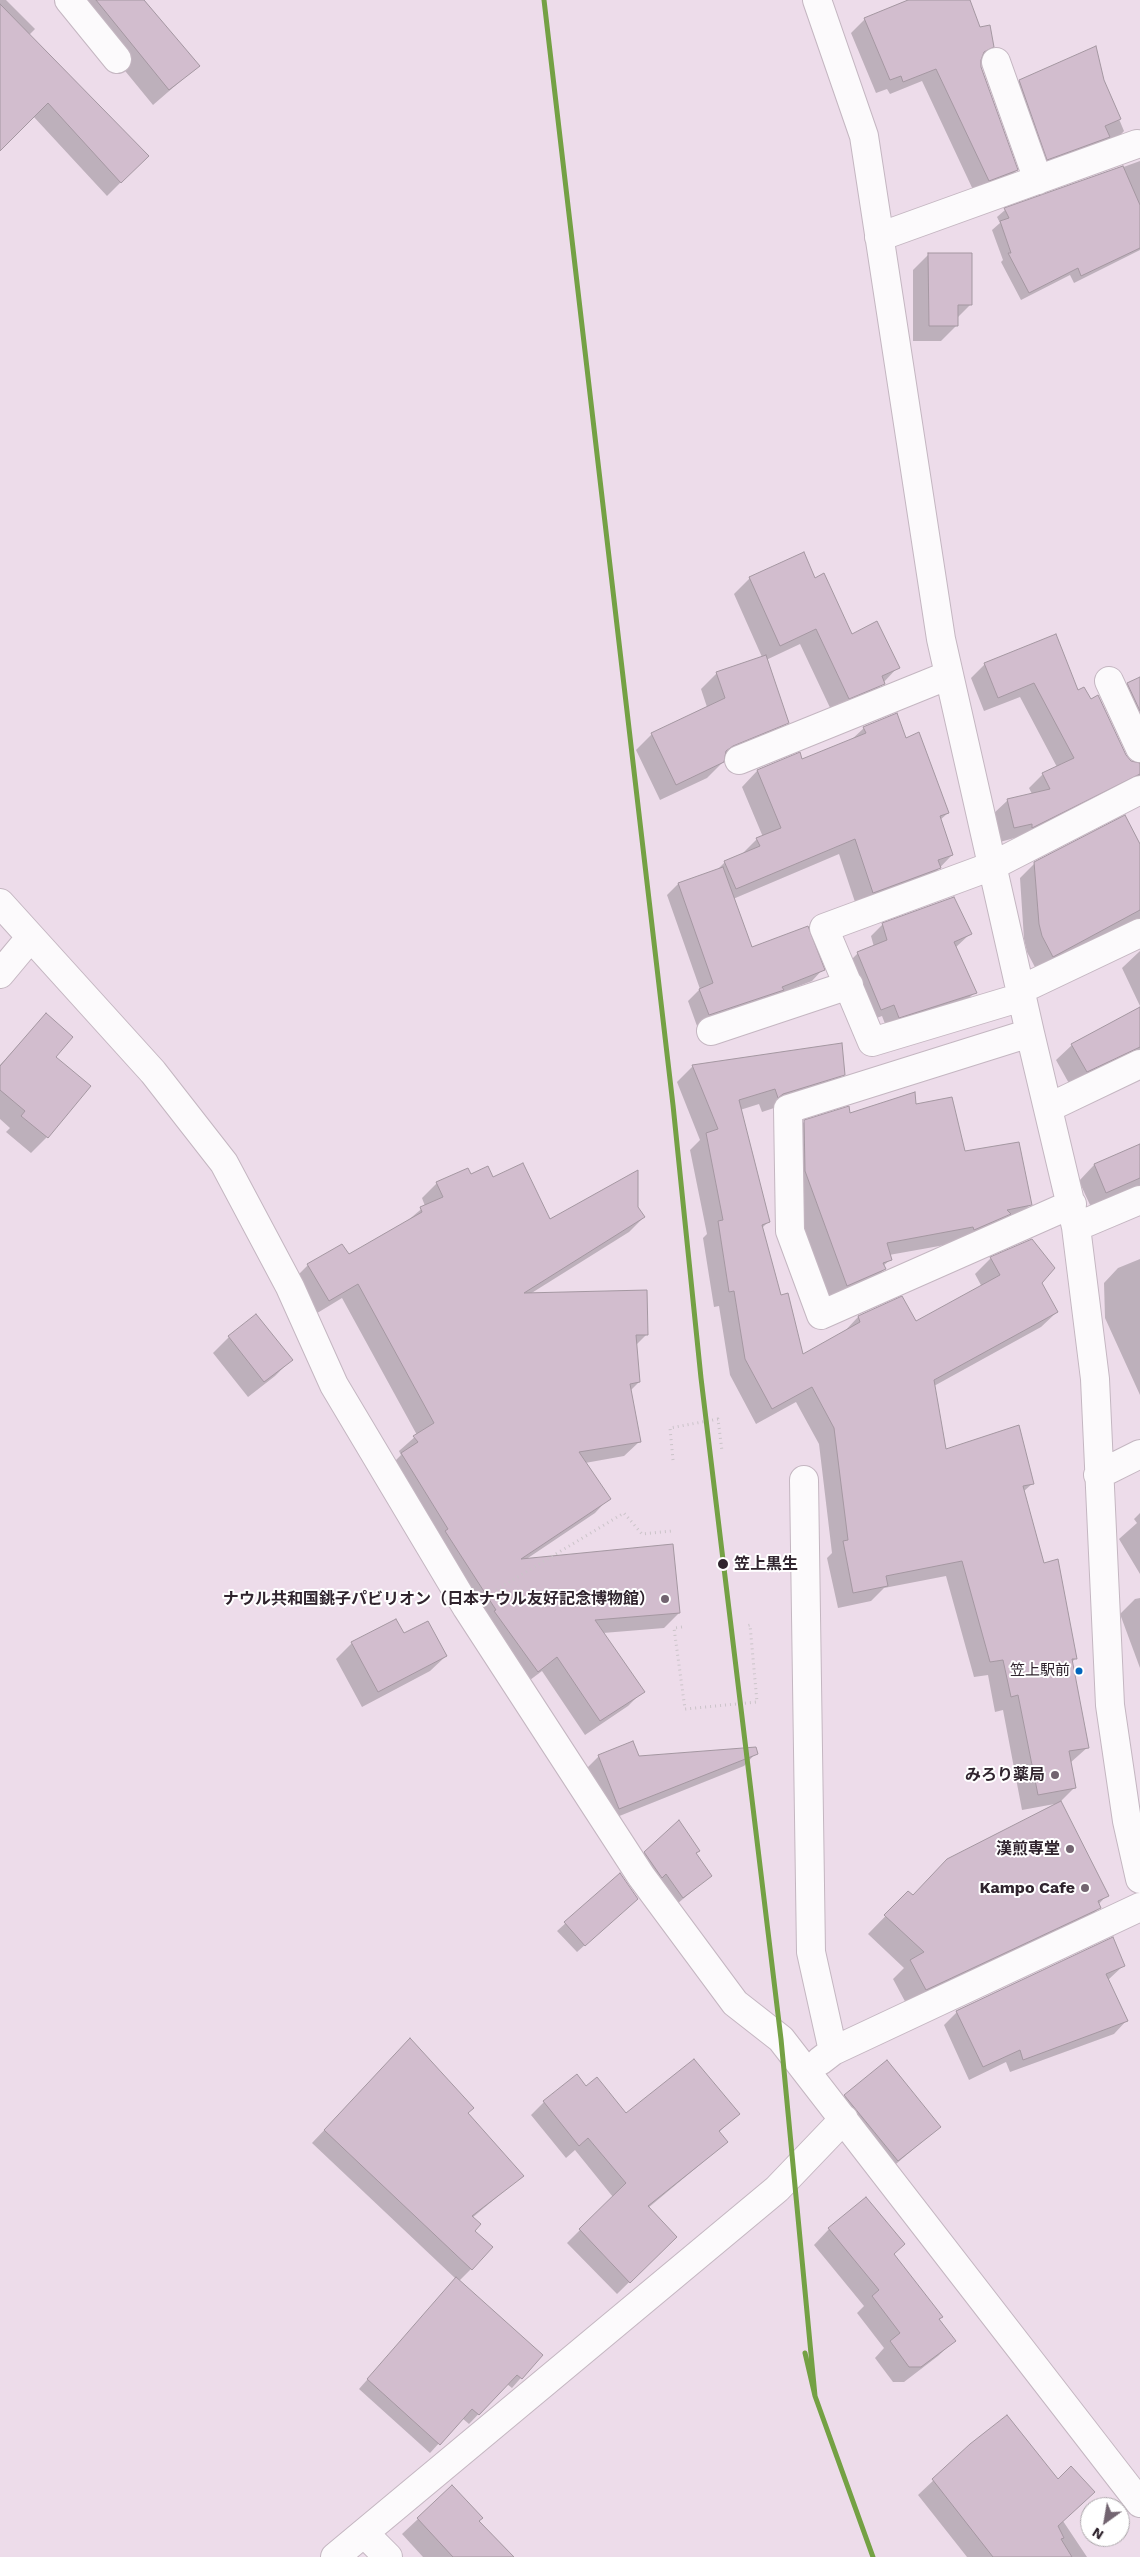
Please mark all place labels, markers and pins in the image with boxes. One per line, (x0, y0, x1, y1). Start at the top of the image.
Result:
place label: 笠上黒生 (734, 1554, 798, 1574)
marker: 笠上黒生 (716, 1557, 730, 1571)
place label: ナウル共和国銚子パビリオン（日本ナウル友好記念博物館） (223, 1589, 655, 1609)
marker: ナウル共和国銚子パビリオン（日本ナウル友好記念博物館） (659, 1593, 671, 1605)
place label: 笠上駅前 (1010, 1662, 1070, 1680)
marker: 笠上駅前 (1074, 1666, 1084, 1676)
place label: みろり薬局 (965, 1765, 1045, 1785)
marker: みろり薬局 (1049, 1769, 1061, 1781)
place label: 漢煎専堂 (996, 1839, 1060, 1859)
marker: 漢煎専堂 (1064, 1843, 1076, 1855)
place label: Kampo Cafe (980, 1878, 1075, 1898)
marker: Kampo Cafe (1079, 1882, 1091, 1894)

